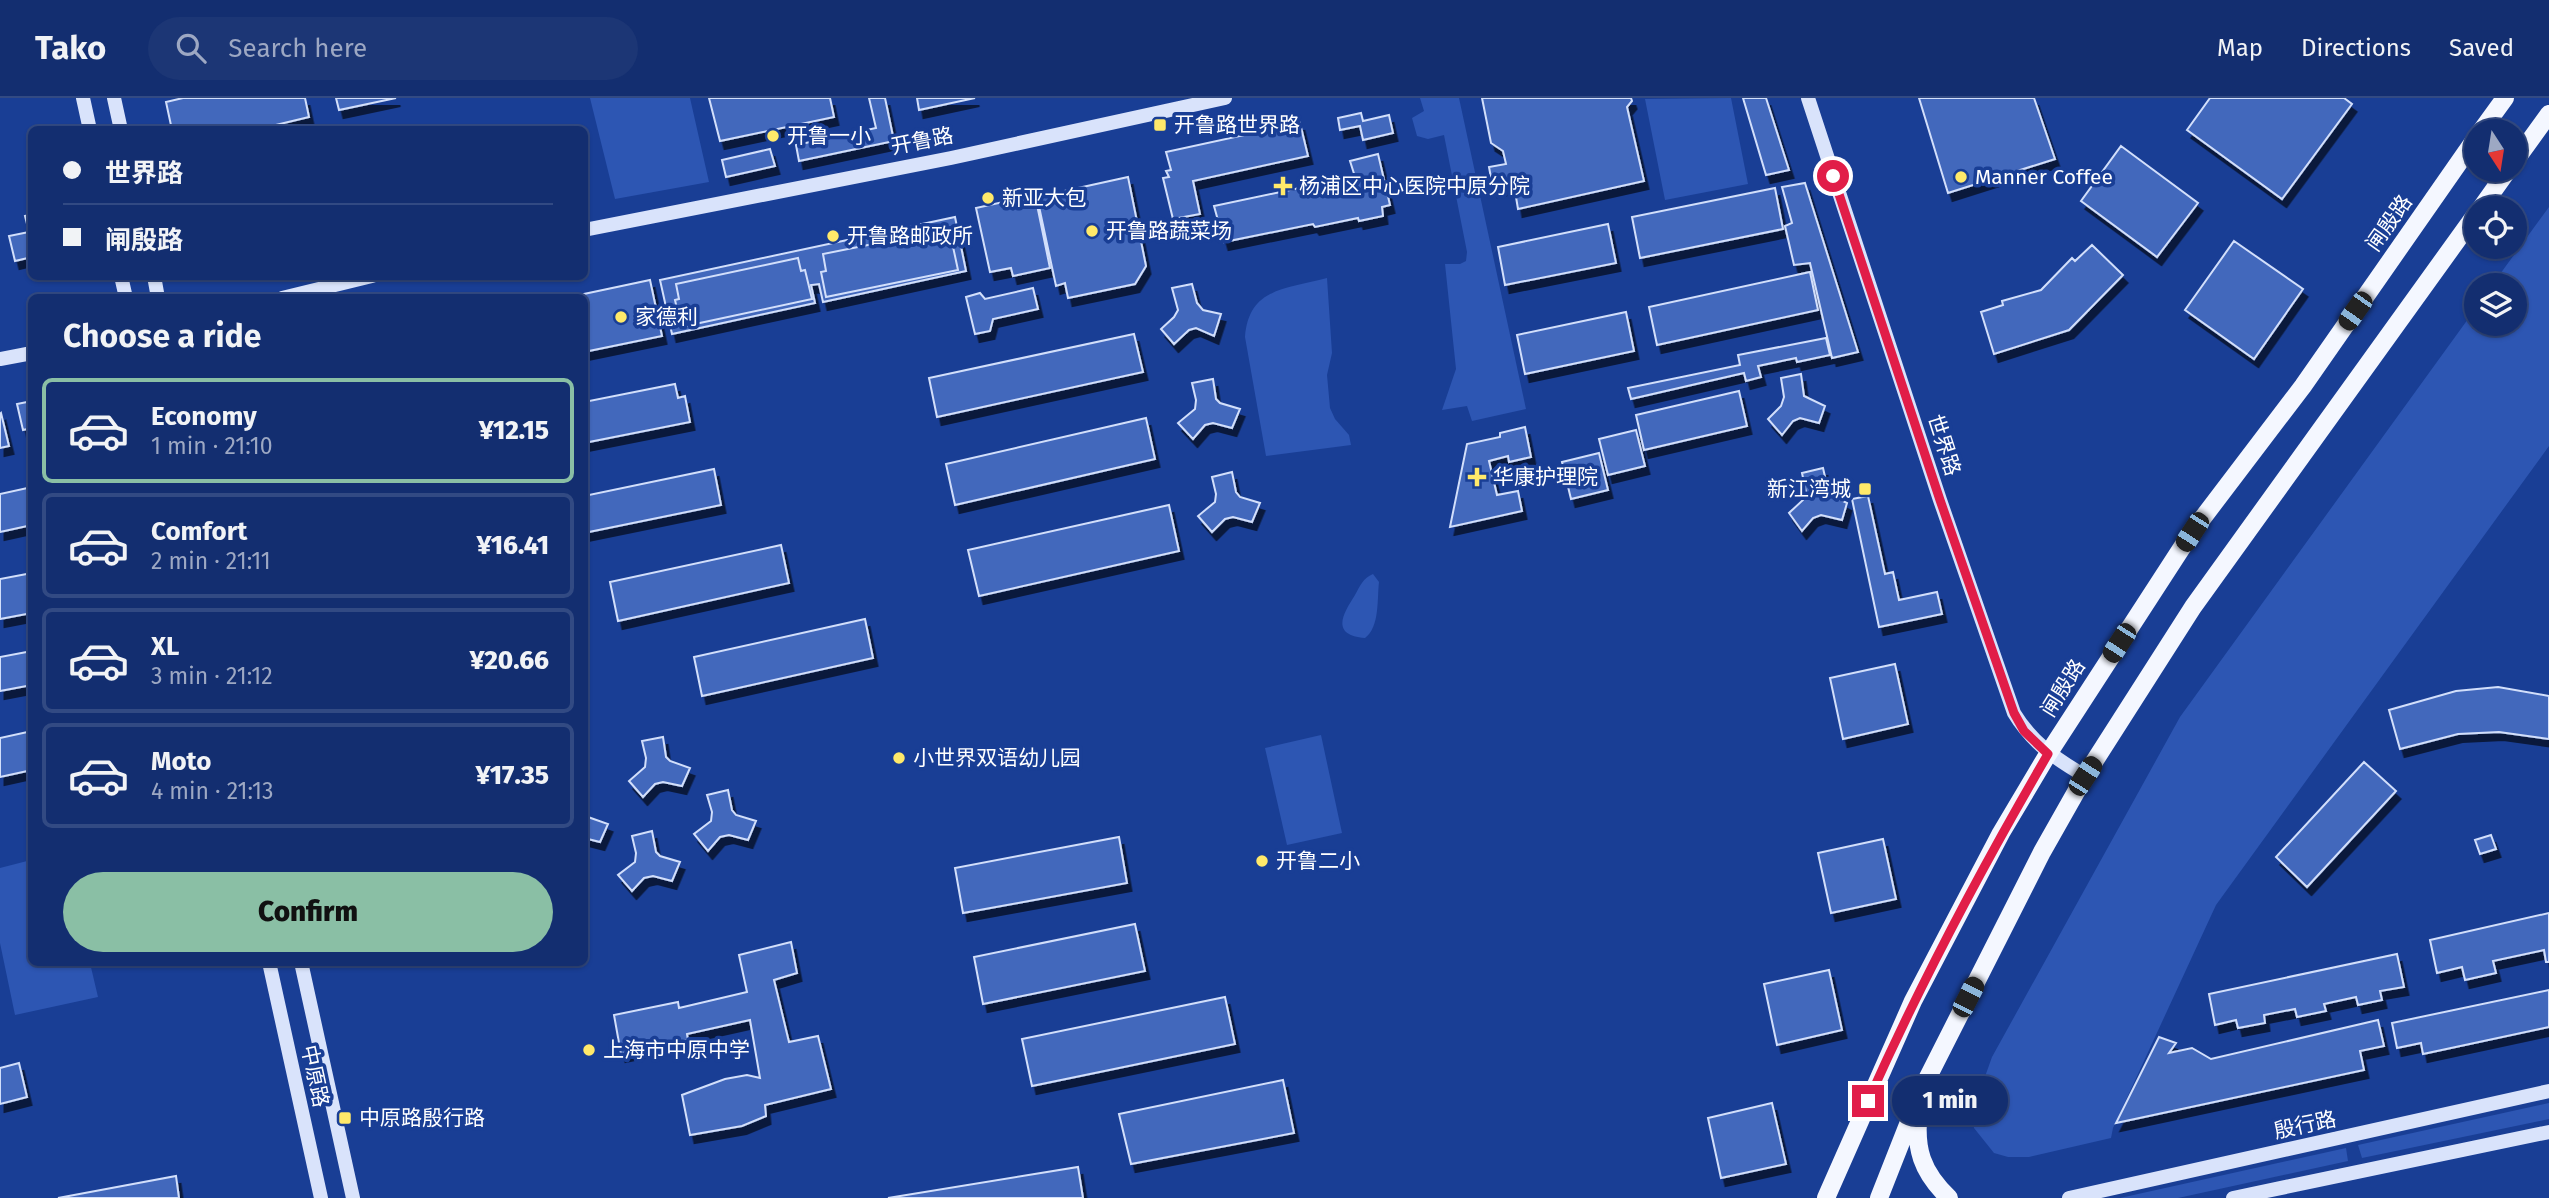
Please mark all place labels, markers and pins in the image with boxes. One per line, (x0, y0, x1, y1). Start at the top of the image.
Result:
place label: 开鲁路世界路 (1174, 112, 1300, 138)
marker: 开鲁路世界路 (1152, 117, 1168, 133)
place label: 开鲁一小 (787, 123, 871, 149)
marker: 开鲁一小 (765, 128, 781, 144)
place label: Manner Coffee (1975, 164, 2113, 190)
marker: Manner Coffee (1953, 169, 1969, 185)
place label: 杨浦区中心医院中原分院 (1299, 173, 1530, 199)
marker: 杨浦区中心医院中原分院 (1273, 176, 1293, 196)
place label: 新亚大包 (1002, 185, 1086, 211)
marker: 新亚大包 (980, 190, 996, 206)
place label: 开鲁路蔬菜场 (1106, 218, 1232, 244)
place label: 开鲁路邮政所 (847, 223, 973, 249)
marker: 开鲁路蔬菜场 (1084, 223, 1100, 239)
marker: 开鲁路邮政所 (825, 228, 841, 244)
place label: 家德利 (635, 304, 698, 330)
marker: 家德利 (613, 309, 629, 325)
place label: 华康护理院 (1493, 464, 1598, 490)
marker: 华康护理院 (1467, 467, 1487, 487)
place label: 新江湾城 (1767, 476, 1851, 502)
marker: 新江湾城 (1857, 481, 1873, 497)
place label: 小世界双语幼儿园 (913, 745, 1081, 771)
marker: 小世界双语幼儿园 (891, 750, 907, 766)
place label: 开鲁二小 (1276, 848, 1360, 874)
marker: 开鲁二小 (1254, 853, 1270, 869)
place label: 上海市中原中学 (603, 1037, 750, 1063)
marker: 上海市中原中学 (581, 1042, 597, 1058)
place label: 中原路殷行路 (359, 1105, 485, 1131)
marker: 中原路殷行路 (337, 1110, 353, 1126)

